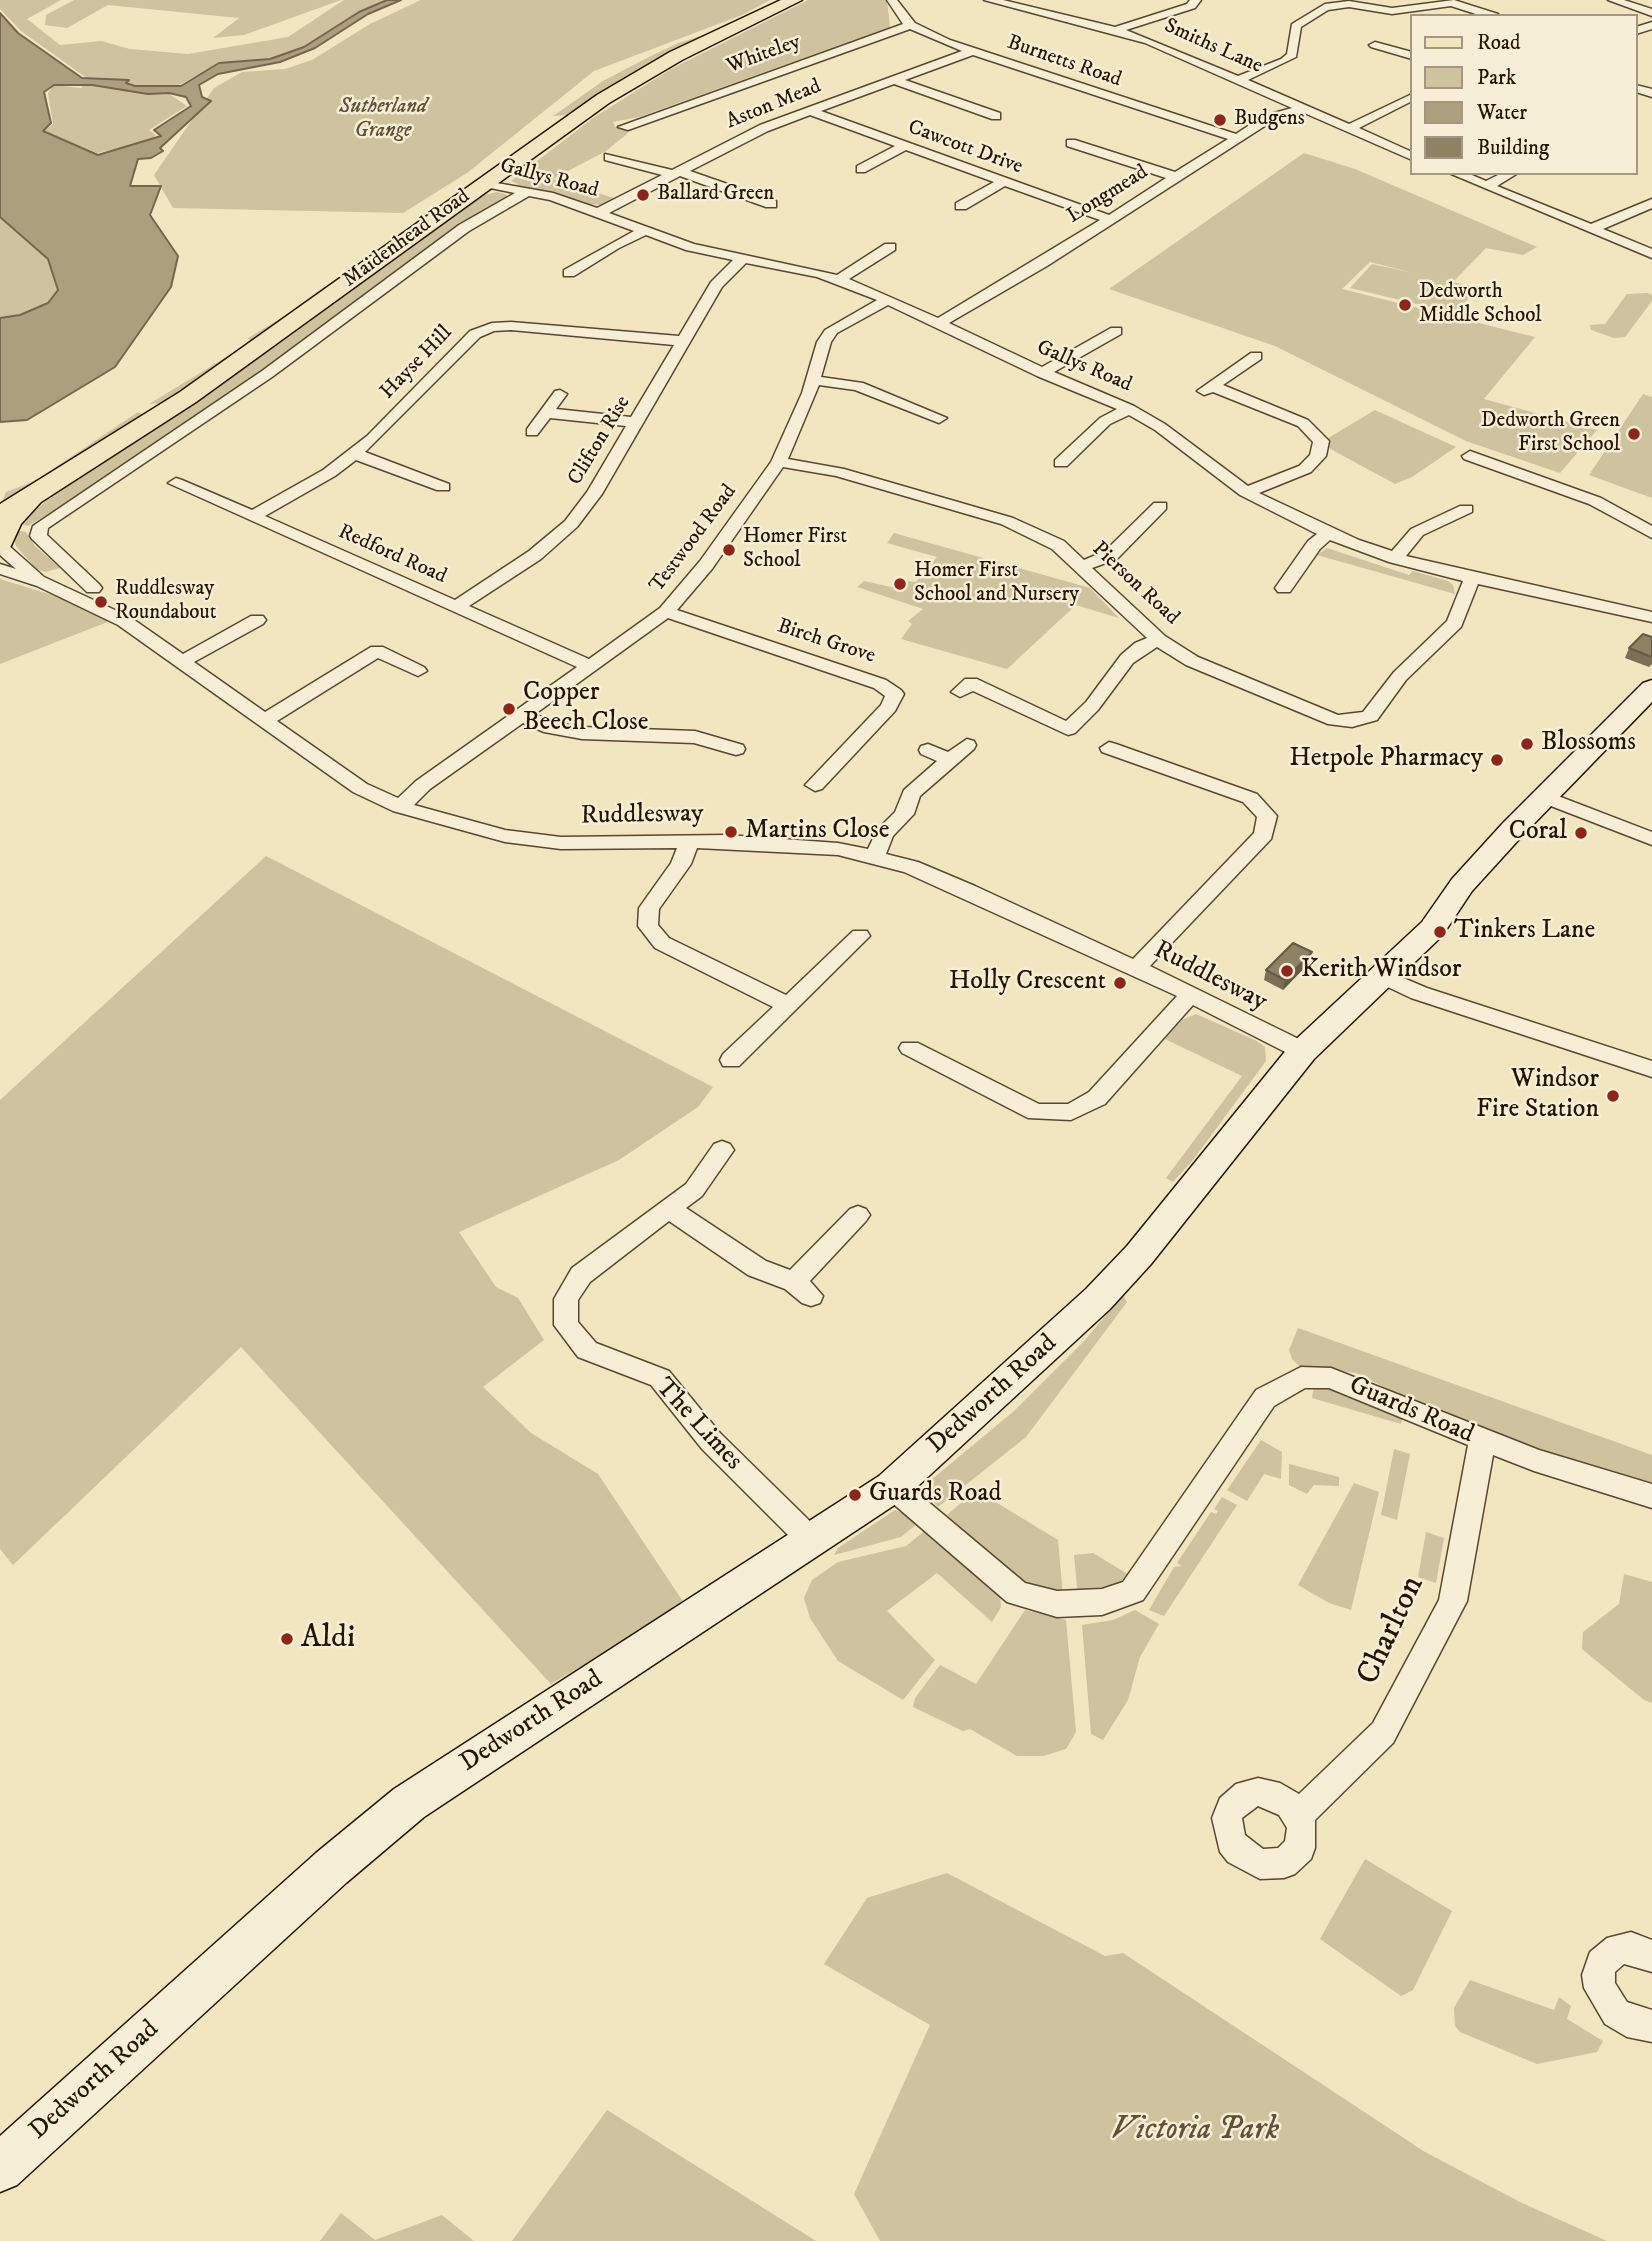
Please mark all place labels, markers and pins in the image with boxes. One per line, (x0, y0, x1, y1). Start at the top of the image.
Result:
place label: Budgens (1234, 107, 1305, 133)
marker: Budgens (1212, 112, 1228, 128)
place label: Ballard Green (657, 182, 774, 208)
marker: Ballard Green (635, 187, 651, 203)
place label: Dedworth Middle School (1419, 280, 1542, 330)
marker: Dedworth Middle School (1397, 297, 1413, 313)
place label: Dedworth Green First School (1481, 409, 1620, 459)
marker: Dedworth Green First School (1626, 426, 1642, 442)
place label: Homer First School (743, 525, 847, 575)
marker: Homer First School (721, 542, 737, 558)
place label: Homer First School and Nursery (914, 559, 1079, 609)
marker: Homer First School and Nursery (892, 576, 908, 592)
place label: Ruddlesway Roundabout (115, 577, 216, 627)
marker: Ruddlesway Roundabout (93, 594, 109, 610)
place label: Copper Beech Close (523, 678, 648, 740)
marker: Copper Beech Close (501, 701, 517, 717)
place label: Blossoms (1541, 728, 1636, 760)
marker: Blossoms (1519, 736, 1535, 752)
place label: Hetpole Pharmacy (1289, 744, 1483, 776)
marker: Hetpole Pharmacy (1489, 752, 1505, 768)
place label: Martins Close (745, 816, 889, 848)
place label: Coral (1509, 817, 1567, 849)
marker: Martins Close (723, 824, 739, 840)
marker: Coral (1573, 825, 1589, 841)
place label: Tinkers Lane (1454, 916, 1595, 948)
marker: Tinkers Lane (1432, 924, 1448, 940)
place label: Kerith Windsor (1301, 955, 1461, 987)
marker: Kerith Windsor (1279, 963, 1295, 979)
place label: Holly Crescent (949, 967, 1106, 999)
marker: Holly Crescent (1112, 975, 1128, 991)
place label: Windsor Fire Station (1476, 1065, 1599, 1126)
marker: Windsor Fire Station (1605, 1088, 1621, 1104)
place label: Guards Road (869, 1479, 1001, 1511)
marker: Guards Road (847, 1487, 863, 1503)
place label: Aldi (301, 1620, 355, 1658)
marker: Aldi (279, 1631, 295, 1647)

